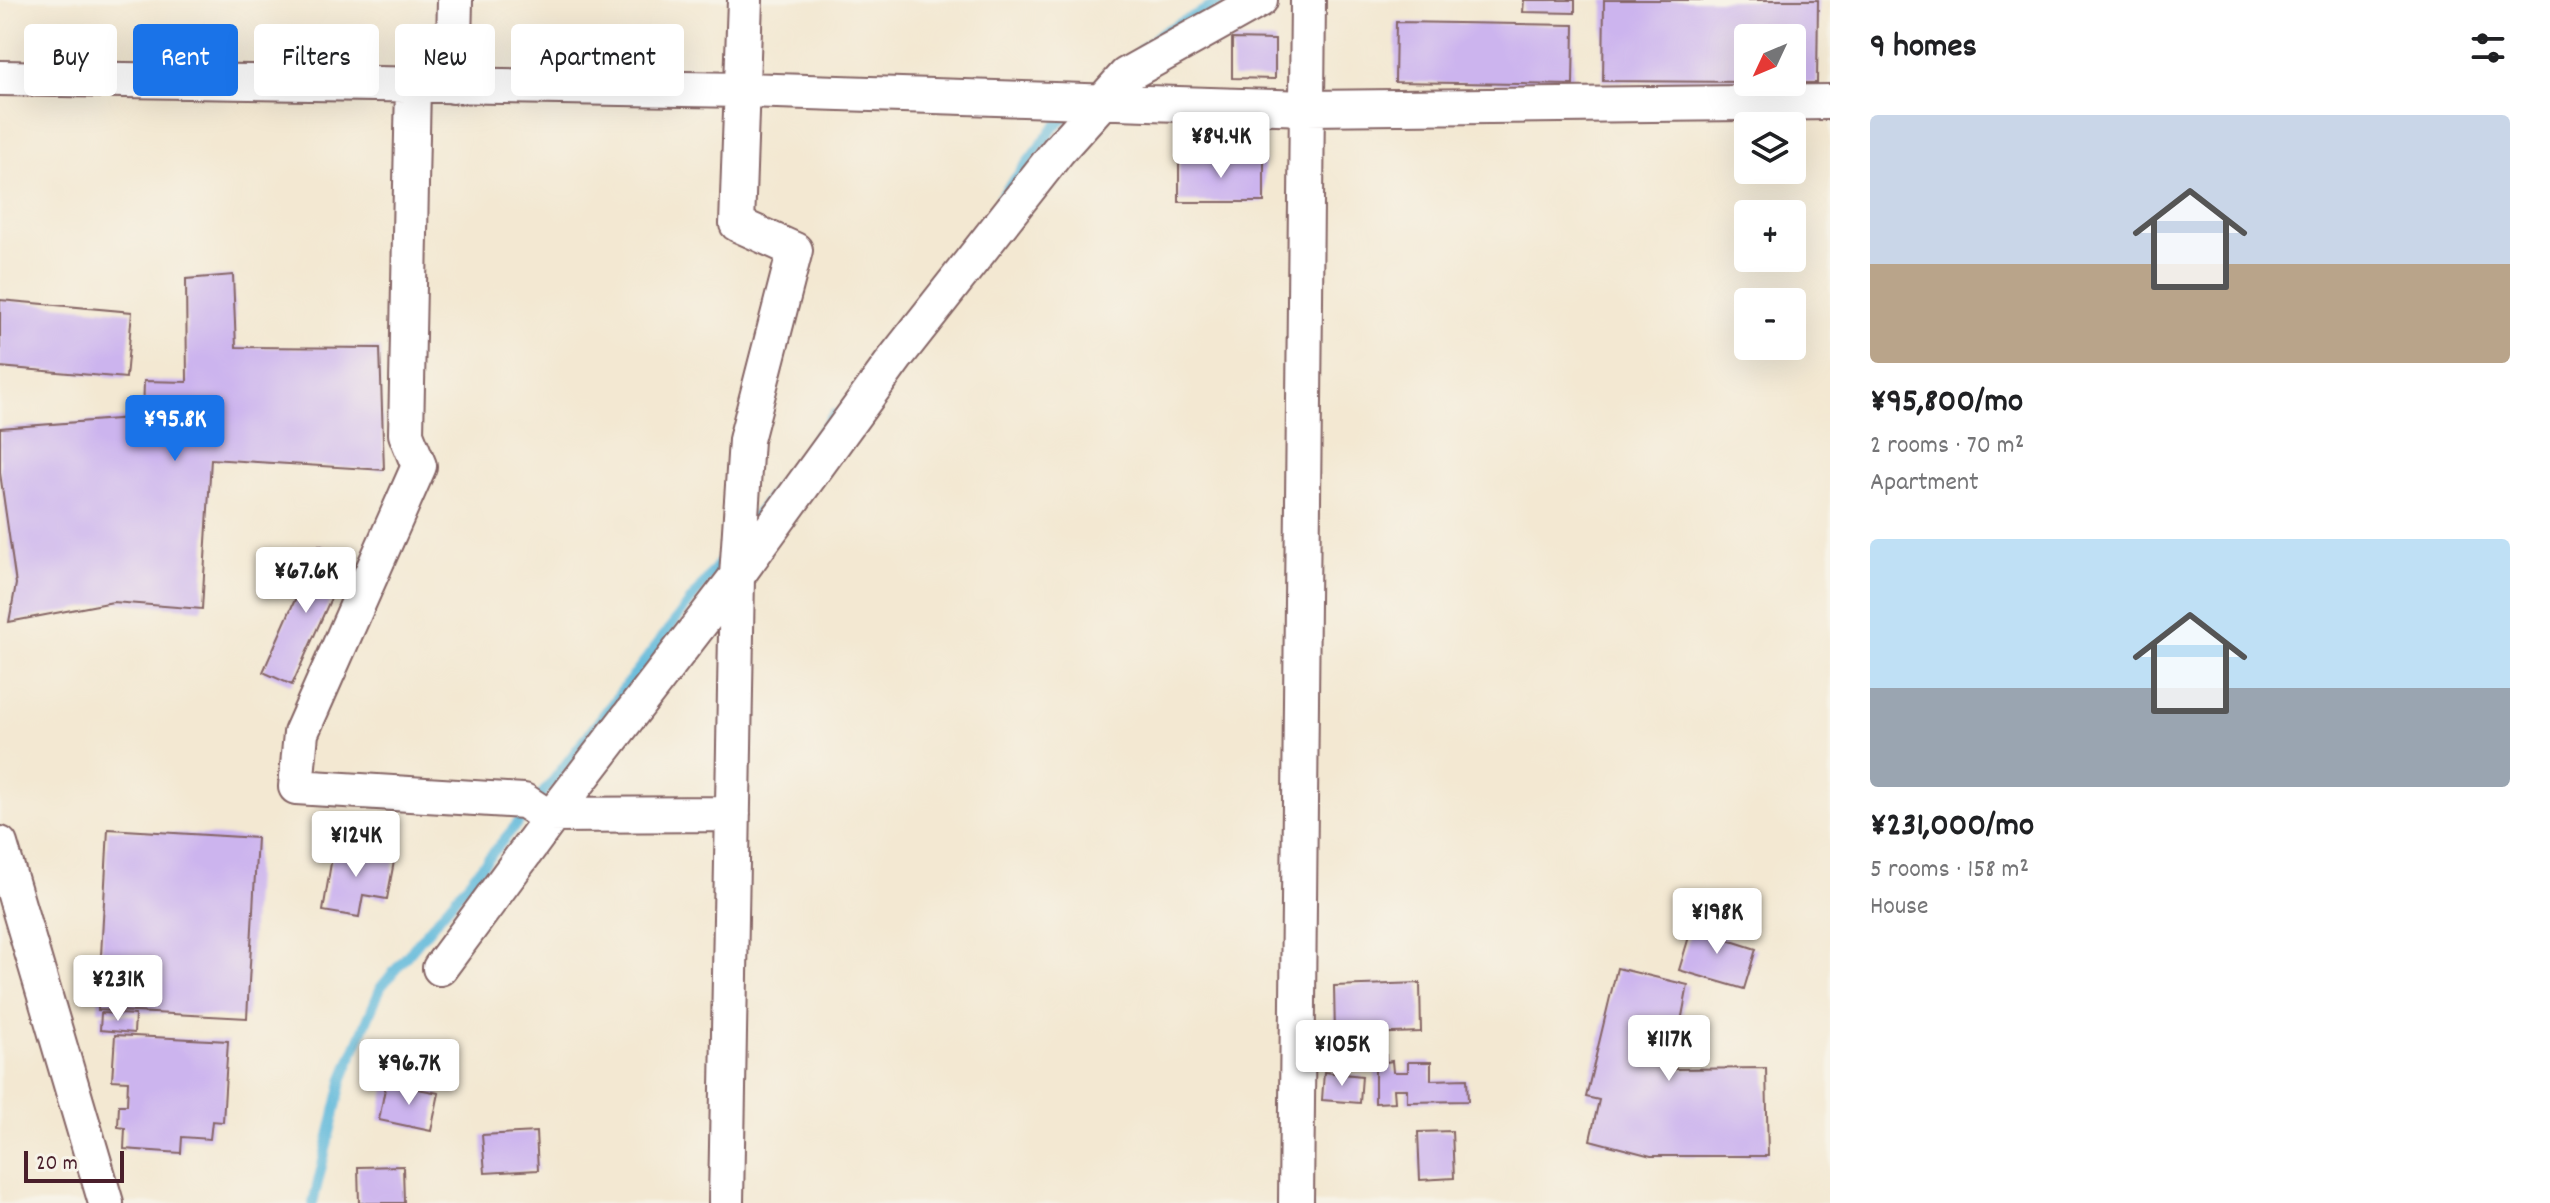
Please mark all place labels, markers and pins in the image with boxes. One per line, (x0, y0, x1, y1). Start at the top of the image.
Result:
pin: ¥84.4K (1156, 112, 1286, 180)
pin: ¥95.8K (110, 395, 240, 463)
pin: ¥67.6K (241, 547, 371, 615)
pin: ¥124K (300, 811, 412, 879)
pin: ¥198K (1661, 888, 1773, 956)
pin: ¥231K (62, 955, 174, 1023)
pin: ¥117K (1613, 1015, 1725, 1083)
pin: ¥105K (1286, 1020, 1398, 1088)
pin: ¥96.7K (344, 1039, 474, 1107)

